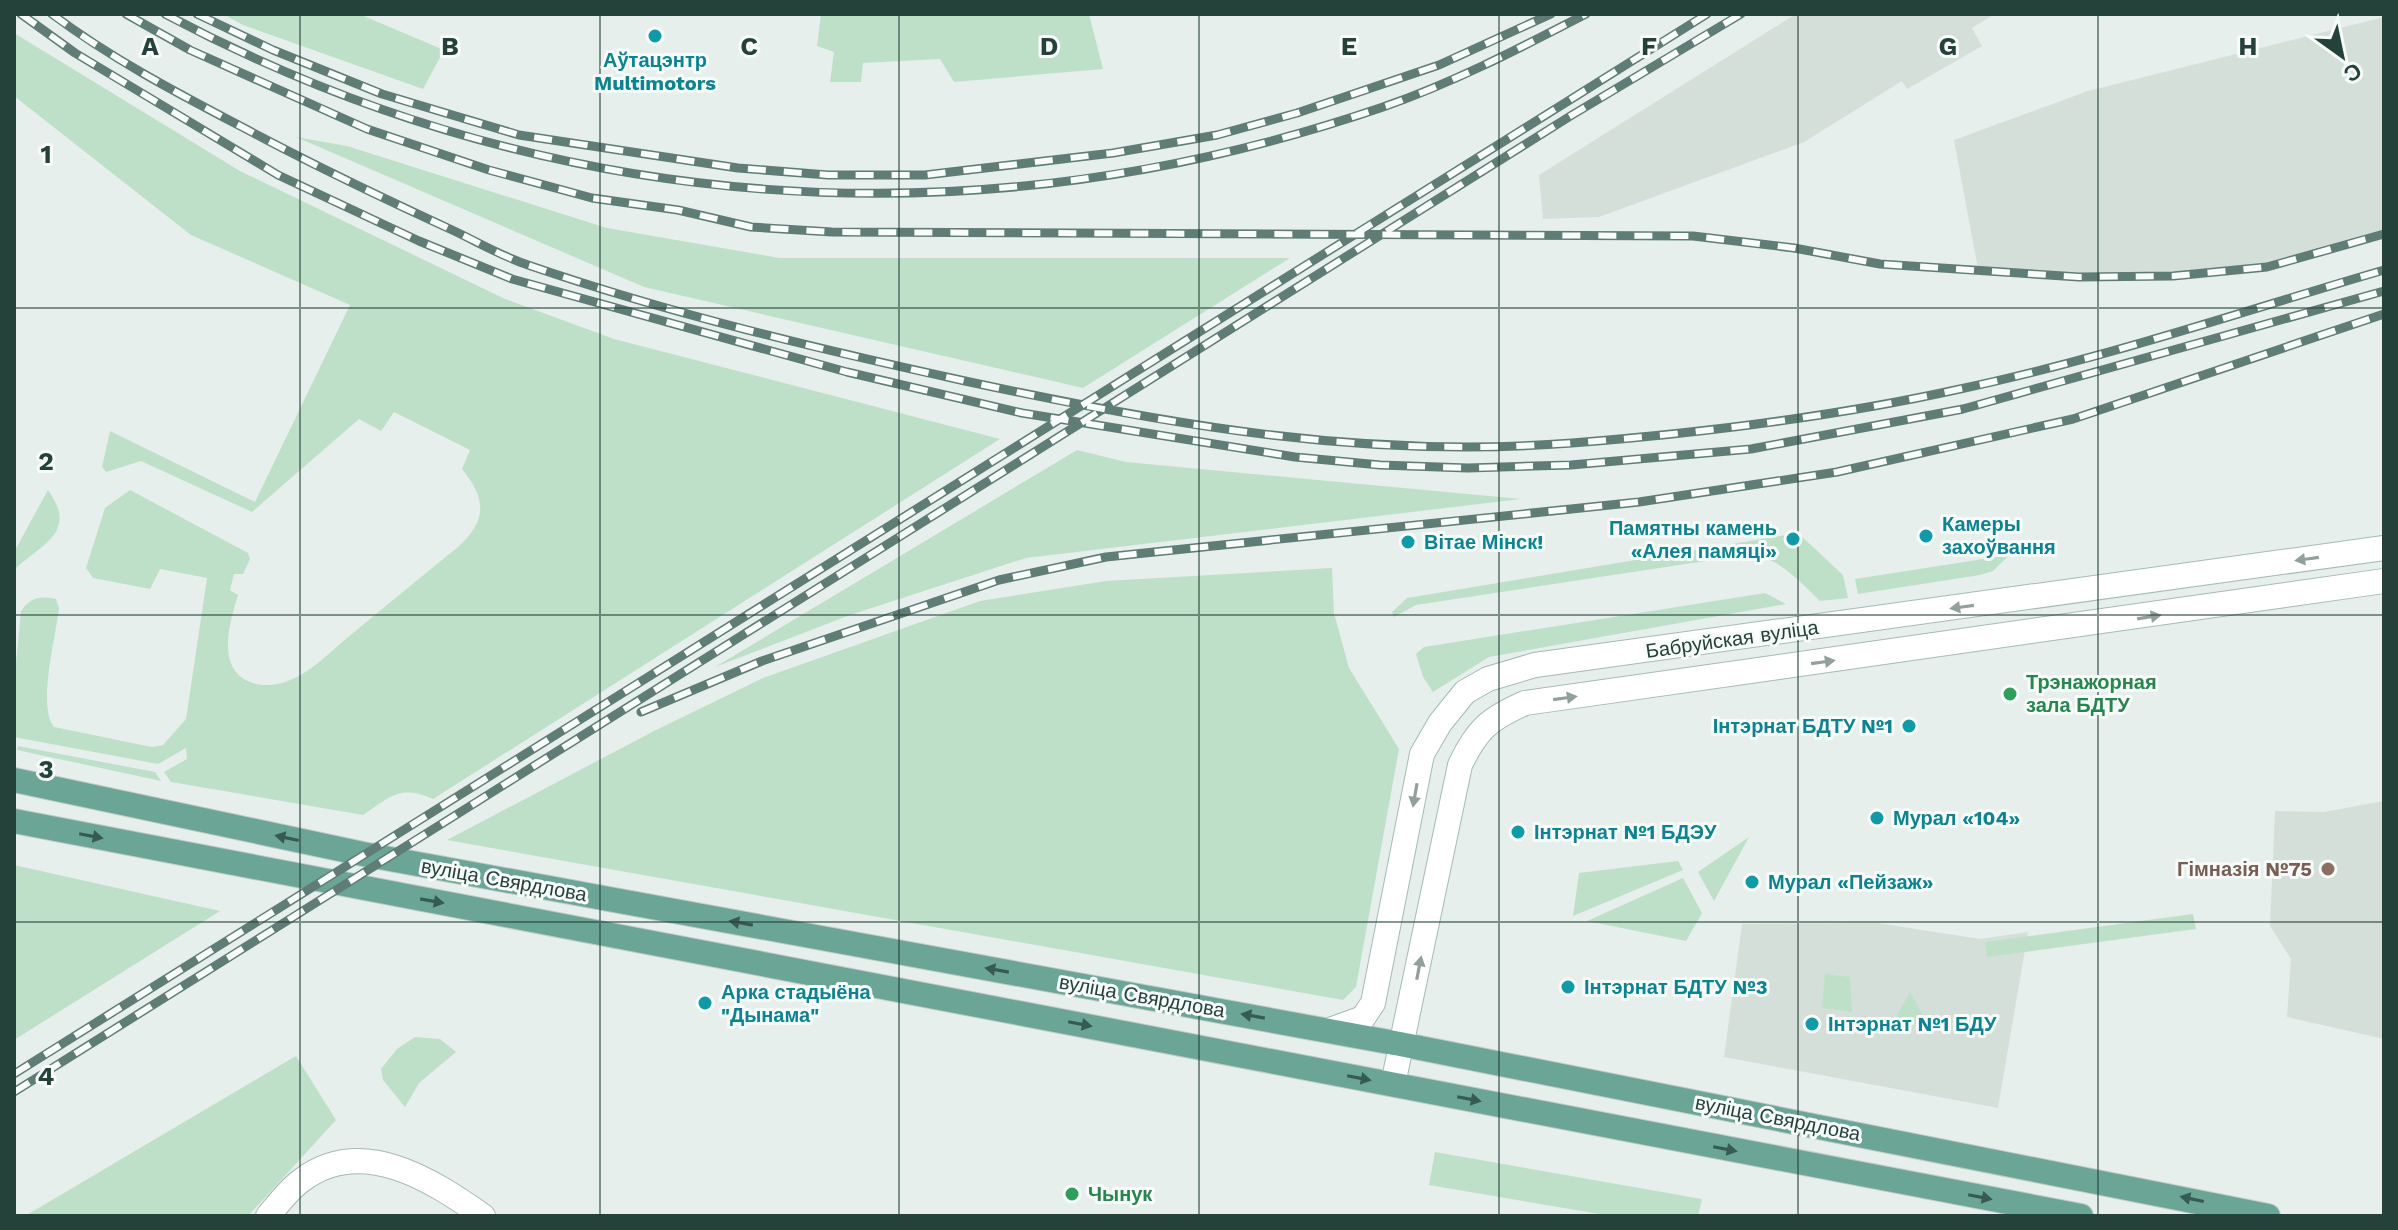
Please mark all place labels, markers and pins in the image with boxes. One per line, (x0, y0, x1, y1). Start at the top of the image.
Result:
marker: Аўтацэнтр Multimotors (646, 27, 664, 45)
place label: Аўтацэнтр Multimotors (594, 48, 716, 95)
place label: Камеры захоўвання (1942, 512, 2056, 559)
place label: Памятны камень «Алея памяці» (1609, 516, 1777, 563)
marker: Камеры захоўвання (1917, 527, 1935, 545)
place label: Вітае Мінск! (1424, 530, 1543, 554)
marker: Памятны камень «Алея памяці» (1784, 530, 1802, 548)
marker: Вітае Мінск! (1399, 533, 1417, 551)
place label: Трэнажорная зала БДТУ (2026, 670, 2157, 717)
marker: Трэнажорная зала БДТУ (2001, 685, 2019, 703)
place label: Інтэрнат БДТУ №1 (1713, 714, 1893, 738)
marker: Інтэрнат БДТУ №1 (1900, 717, 1918, 735)
place label: Мурал «104» (1893, 806, 2020, 830)
marker: Мурал «104» (1868, 809, 1886, 827)
place label: Інтэрнат №1 БДЭУ (1534, 820, 1717, 844)
marker: Інтэрнат №1 БДЭУ (1509, 823, 1527, 841)
place label: Гімназія №75 (2177, 857, 2312, 881)
marker: Гімназія №75 (2319, 860, 2337, 878)
place label: Мурал «Пейзаж» (1768, 870, 1934, 894)
marker: Мурал «Пейзаж» (1743, 873, 1761, 891)
place label: Інтэрнат БДТУ №3 (1584, 975, 1768, 999)
marker: Інтэрнат БДТУ №3 (1559, 978, 1577, 996)
place label: Арка стадыёна "Дынама" (721, 980, 872, 1027)
marker: Арка стадыёна "Дынама" (696, 994, 714, 1012)
place label: Інтэрнат №1 БДУ (1828, 1012, 1997, 1036)
marker: Інтэрнат №1 БДУ (1803, 1015, 1821, 1033)
place label: Чынук (1088, 1182, 1153, 1206)
marker: Чынук (1063, 1185, 1081, 1203)

